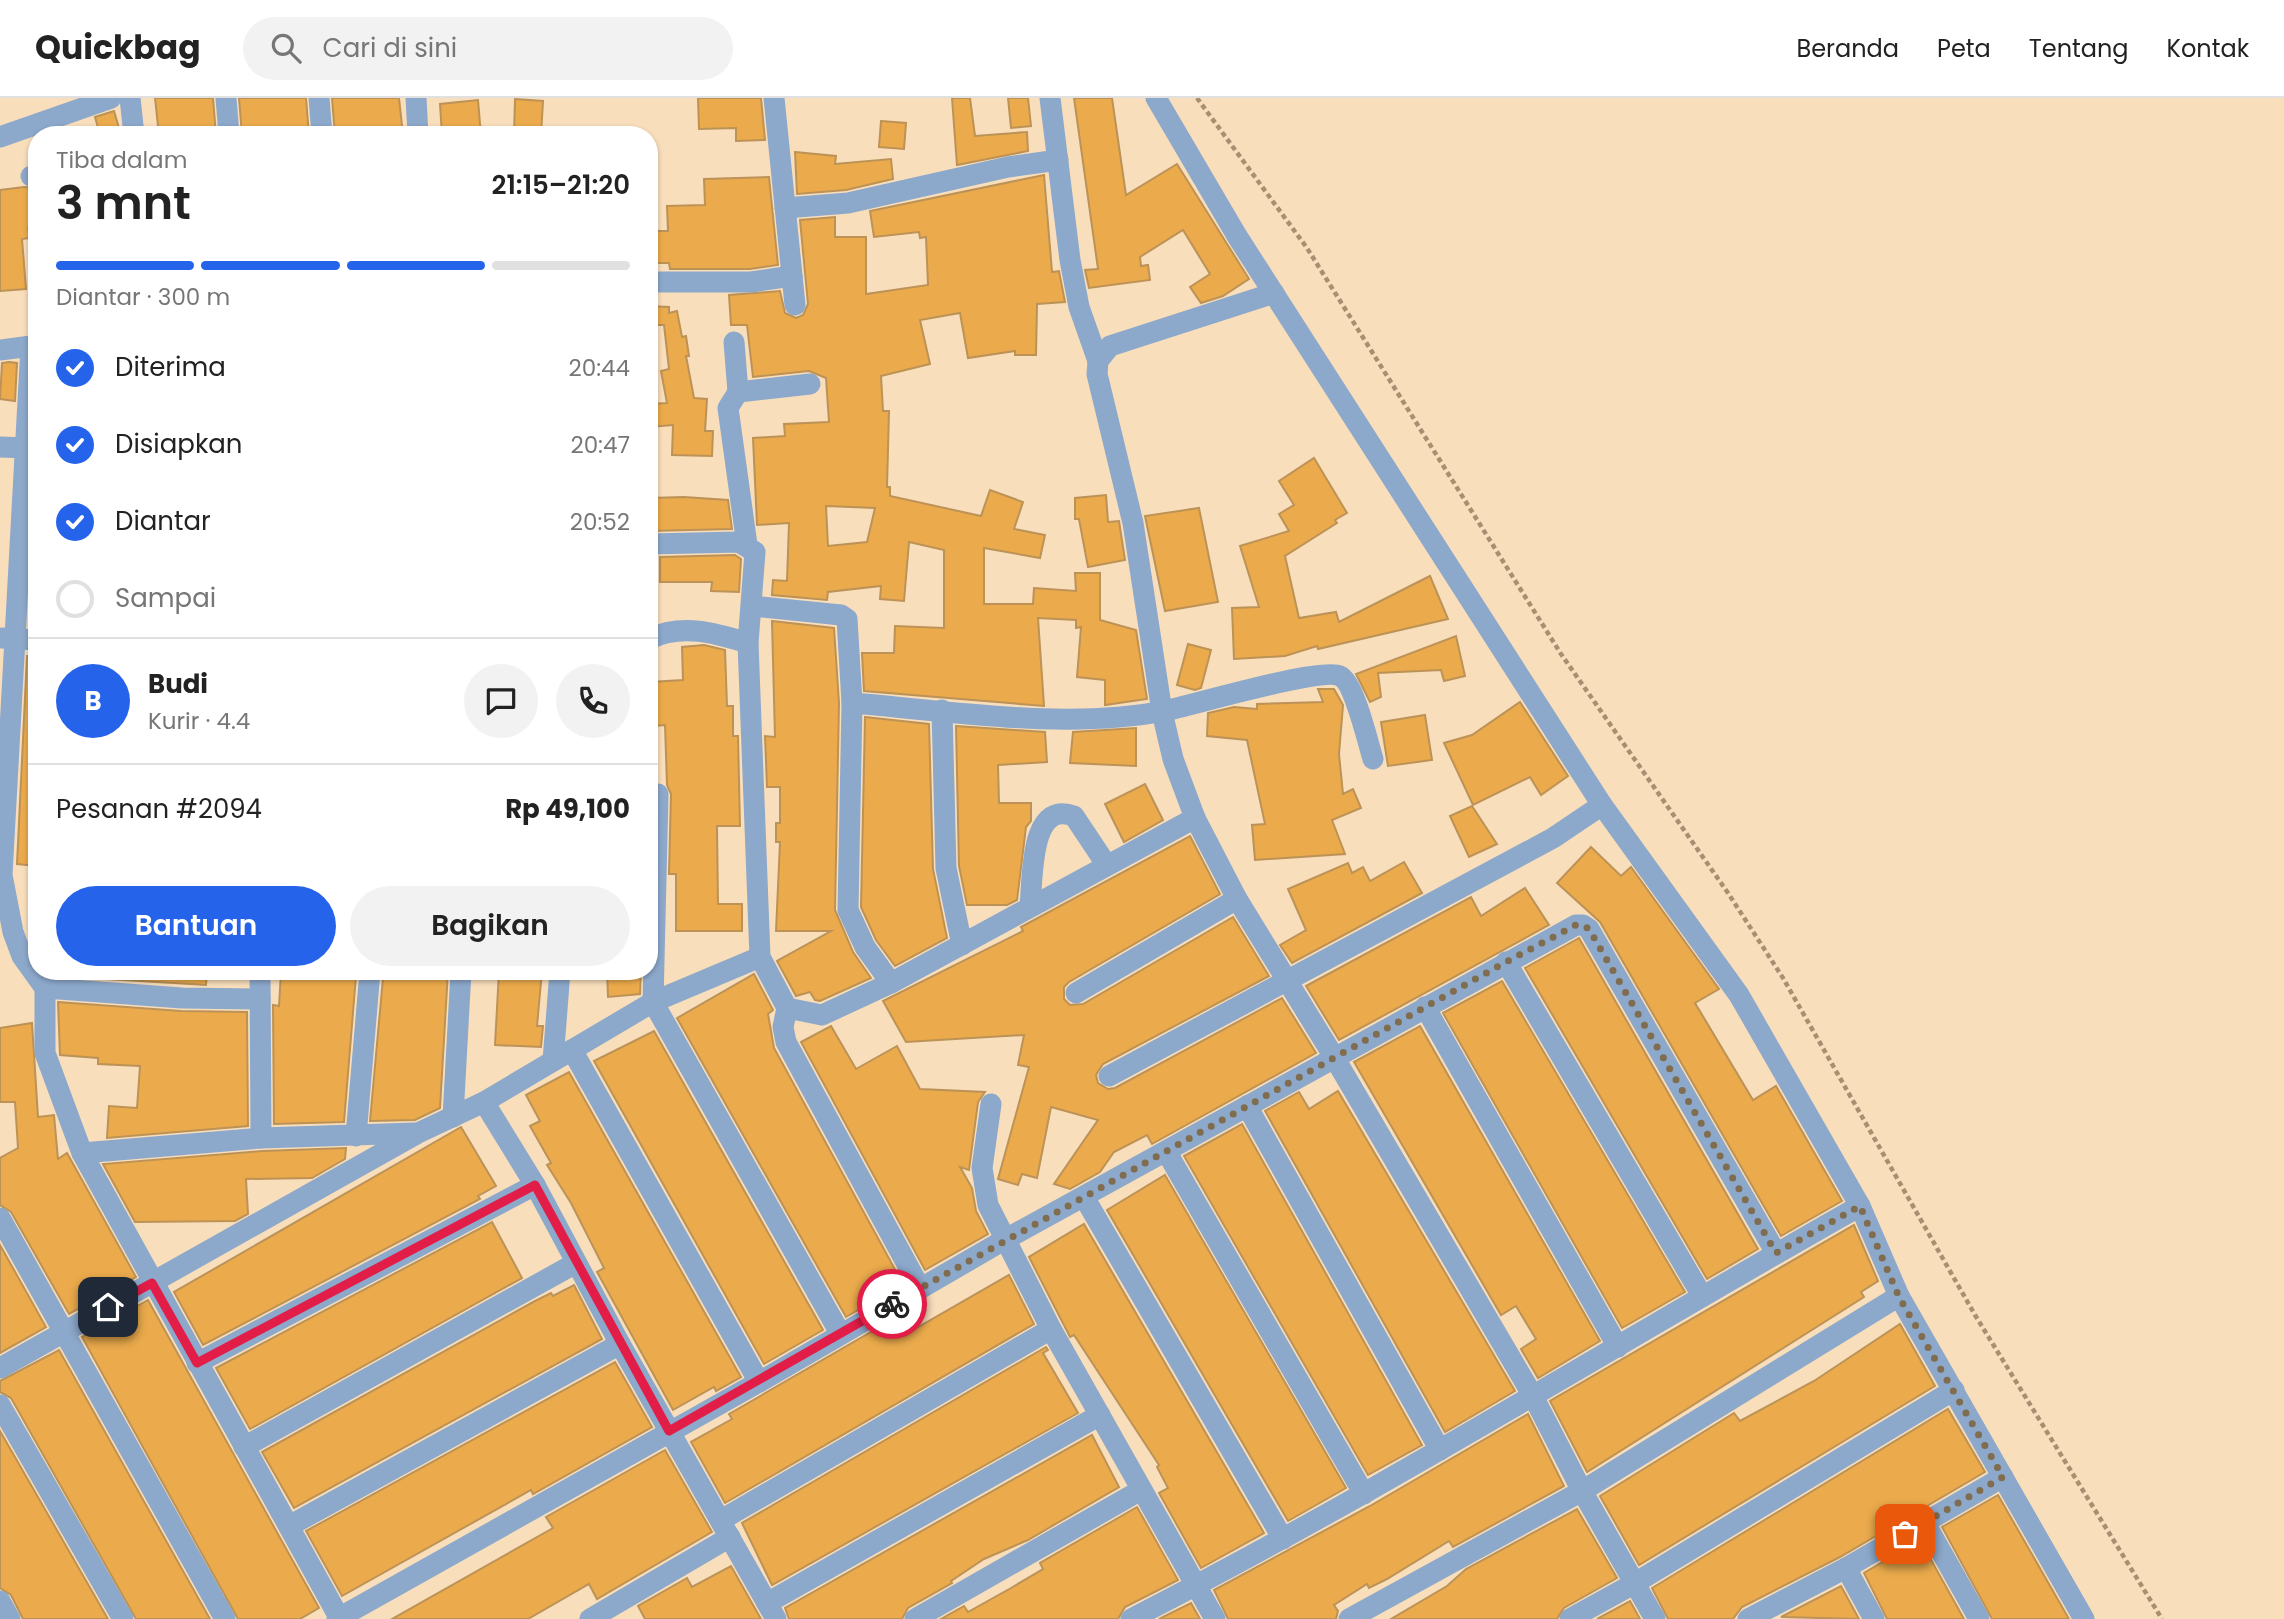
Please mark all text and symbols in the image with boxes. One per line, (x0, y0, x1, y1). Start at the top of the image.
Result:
search box (243, 17, 733, 80)
text: Quickbag (35, 24, 201, 71)
icon: search (267, 29, 305, 67)
text: Cari di sini (323, 30, 457, 66)
text: Beranda (1796, 32, 1899, 65)
text: Peta (1937, 32, 1991, 65)
text: Tentang (2029, 32, 2129, 65)
text: Kontak (2167, 32, 2249, 65)
text: Tiba dalam (56, 144, 187, 176)
text: 21:15–21:20 (492, 167, 630, 203)
text: 3 mnt (56, 171, 191, 235)
text: Diantar · 300 m (56, 281, 230, 313)
icon: check (56, 349, 94, 387)
text: Diterima (115, 349, 226, 385)
text: 20:44 (568, 352, 630, 384)
icon: check (56, 426, 94, 464)
text: Disiapkan (115, 426, 243, 462)
text: 20:47 (570, 429, 630, 461)
icon: check (56, 503, 94, 541)
text: Diantar (115, 503, 211, 539)
text: 20:52 (570, 506, 630, 538)
text: Sampai (115, 580, 216, 616)
button: chat (464, 664, 538, 738)
button: phone (556, 664, 630, 738)
text: Budi (148, 666, 208, 702)
text: B (84, 683, 102, 719)
text: Kurir · 4.4 (148, 705, 250, 737)
text: Pesanan #2094 (56, 791, 262, 827)
text: Rp 49,100 (505, 791, 630, 827)
button: Bantuan (56, 886, 336, 966)
button: Bagikan (350, 886, 630, 966)
courier (857, 1269, 927, 1339)
pin (78, 1277, 138, 1337)
icon: bike (873, 1285, 911, 1323)
icon: home (89, 1288, 127, 1326)
pin (1875, 1504, 1935, 1564)
icon: bag (1886, 1515, 1924, 1553)

